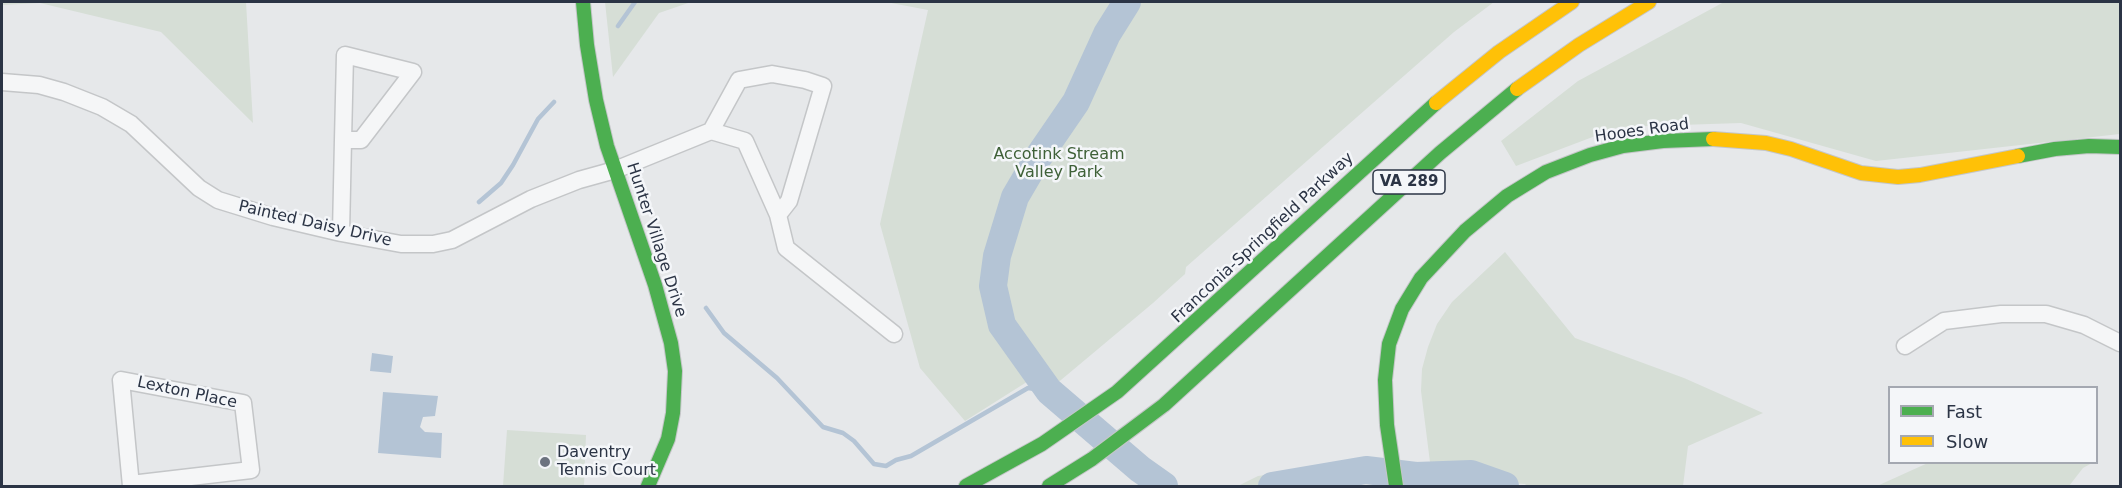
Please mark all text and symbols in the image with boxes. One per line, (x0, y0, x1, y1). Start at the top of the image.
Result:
street label: Hooes Road (1594, 115, 1690, 147)
park label: Accotink Stream Valley Park (993, 145, 1125, 183)
street label: Franconia-Springfield Parkway (1168, 149, 1358, 327)
street label: Hunter Village Drive (622, 160, 690, 320)
road number: VA 289 (1373, 170, 1445, 194)
street label: Painted Daisy Drive (236, 197, 394, 251)
street label: Lexton Place (135, 373, 239, 413)
legend (1888, 386, 2098, 464)
text: Fast (1946, 401, 1982, 422)
text: Slow (1946, 431, 1988, 452)
place label: Daventry Tennis Court (557, 443, 656, 481)
marker: Daventry Tennis Court (538, 455, 552, 469)

